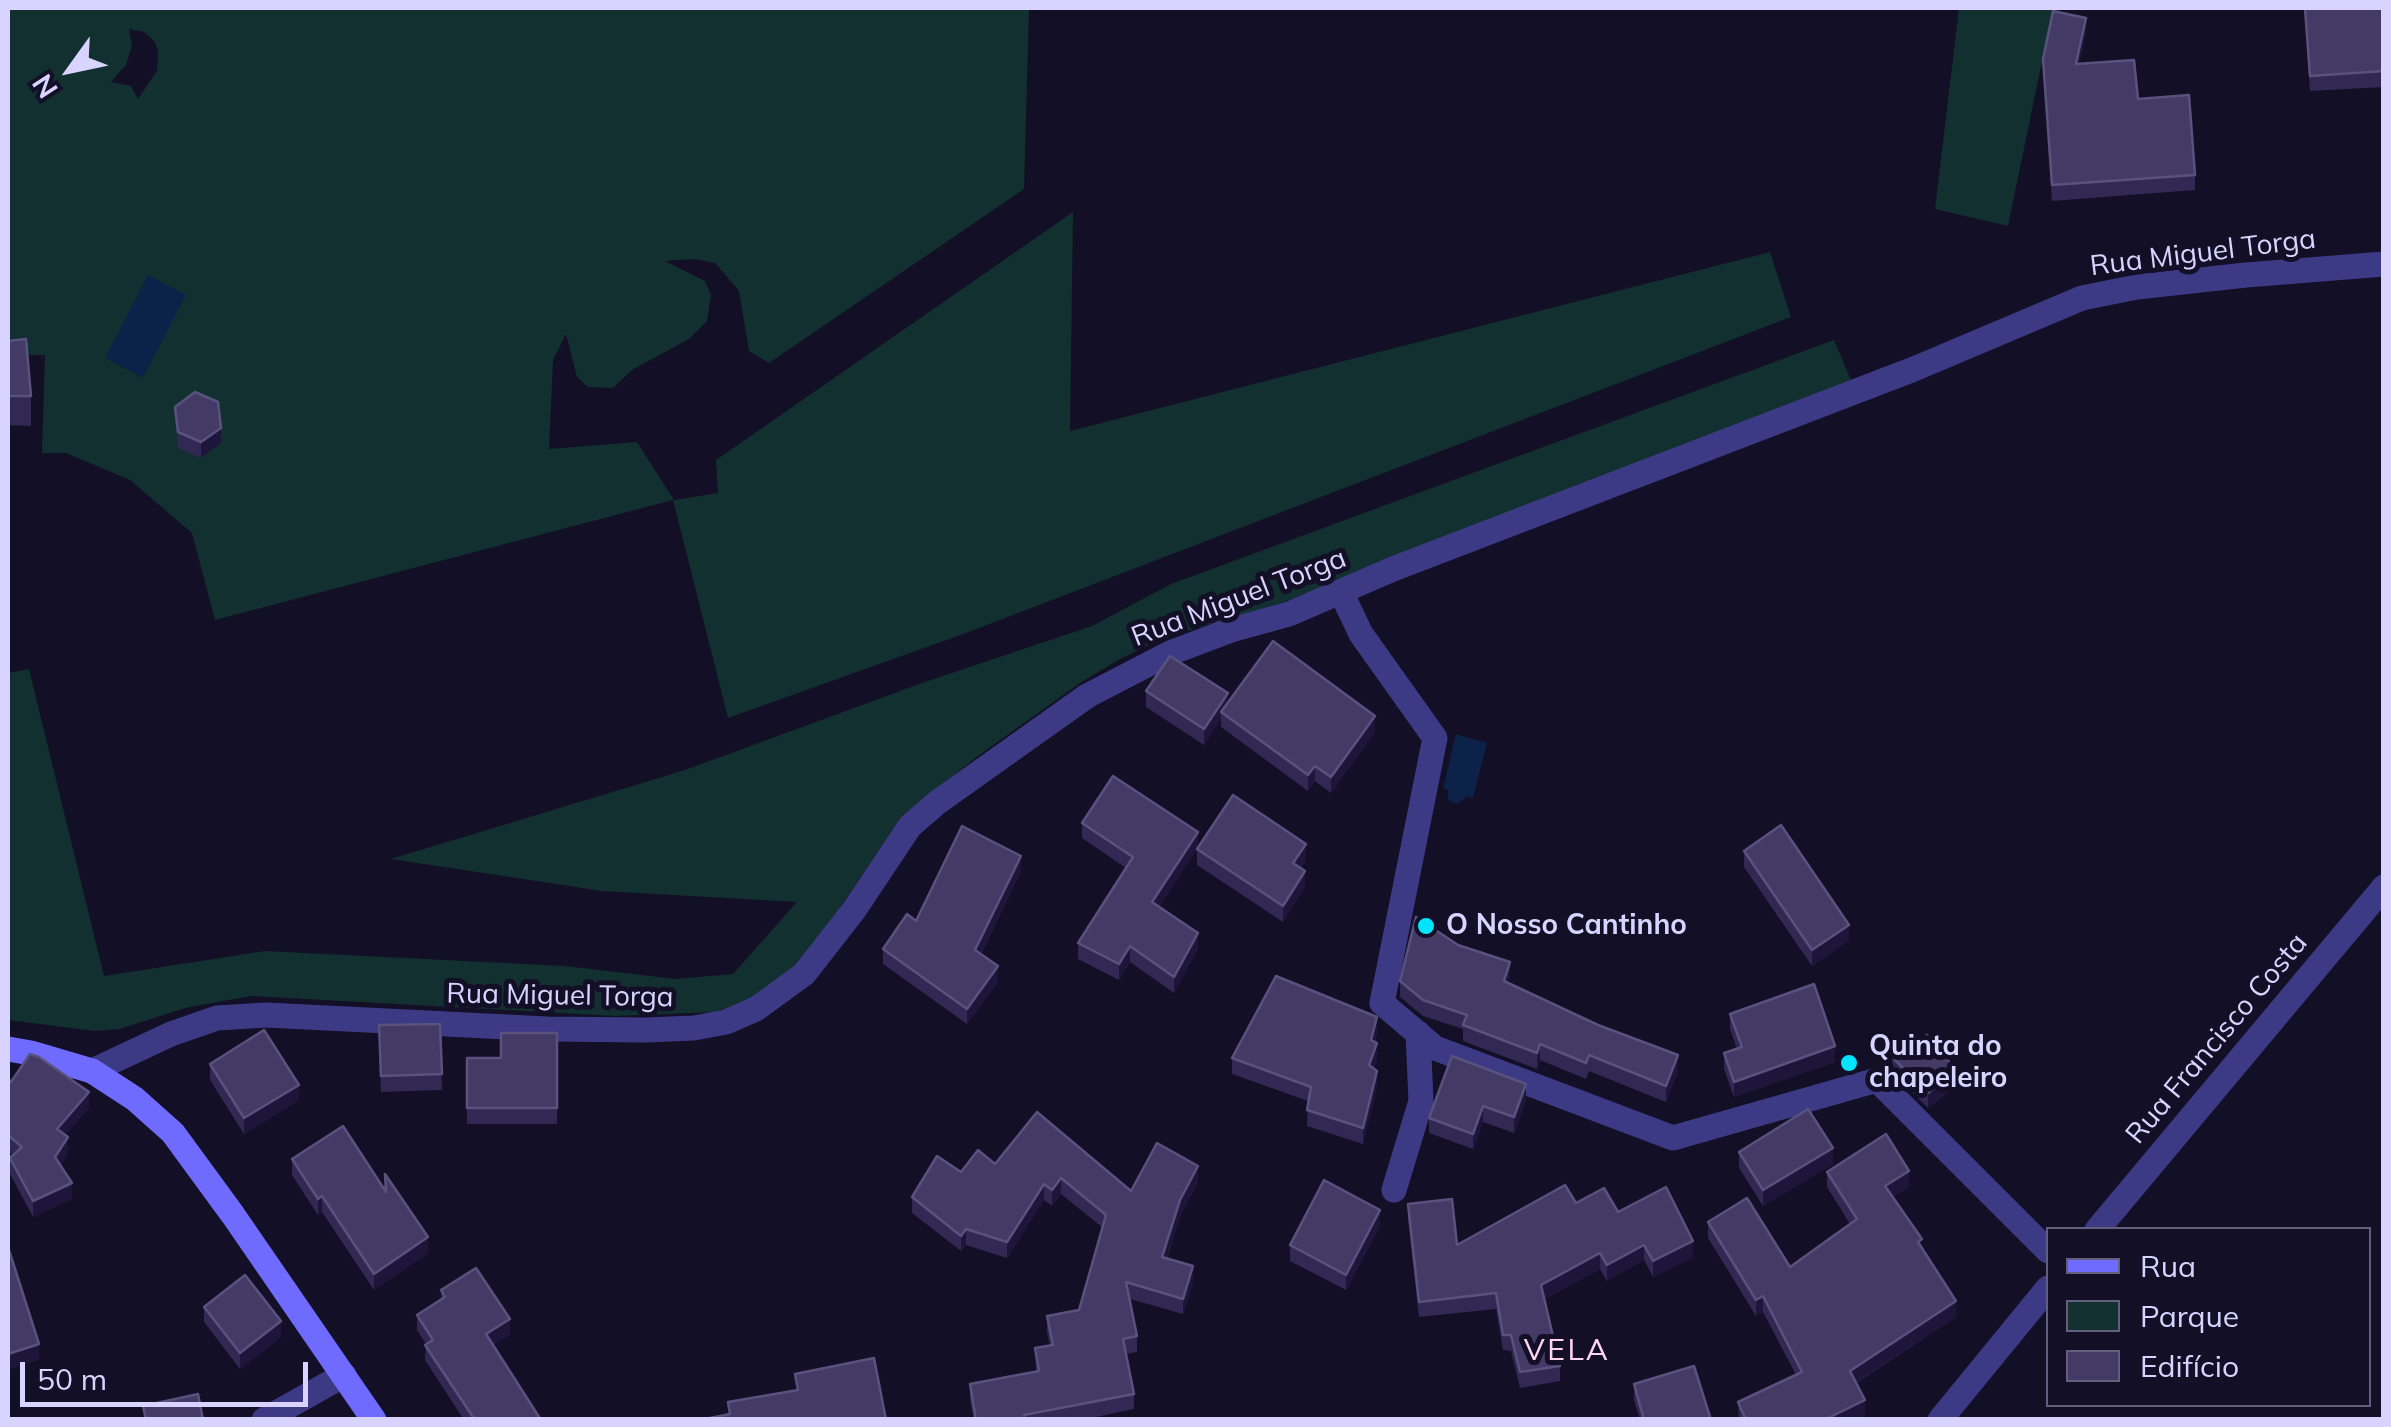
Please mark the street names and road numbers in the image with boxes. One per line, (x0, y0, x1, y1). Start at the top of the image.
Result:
street label: Rua Miguel Torga (2088, 222, 2318, 284)
street label: Rua Miguel Torga (1127, 542, 1351, 654)
street label: Rua Francisco Costa (2119, 927, 2315, 1151)
street label: Rua Miguel Torga (446, 977, 674, 1015)

